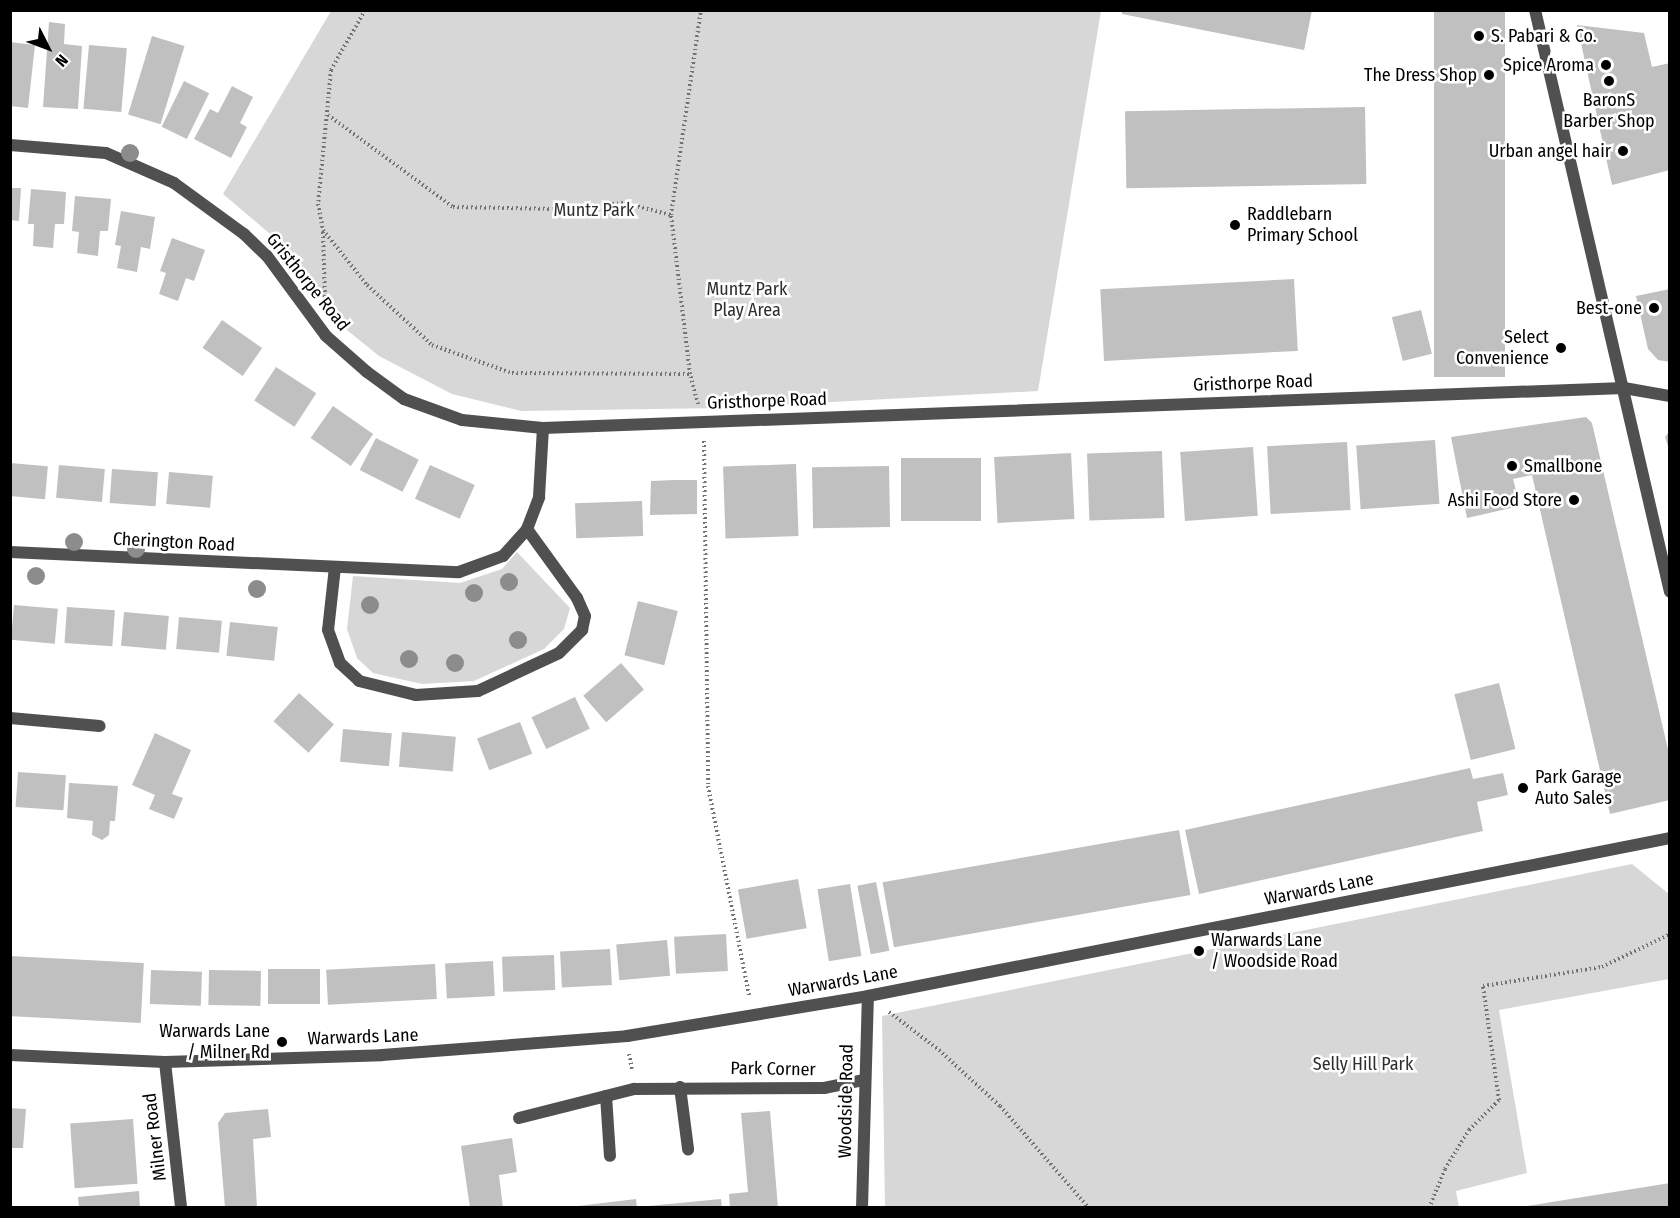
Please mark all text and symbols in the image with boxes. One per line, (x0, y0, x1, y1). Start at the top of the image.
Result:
north arrow (18, 18, 78, 78)
place label: S. Pabari & Co. (1491, 25, 1597, 47)
marker: S. Pabari & Co. (1472, 29, 1486, 43)
text: N (51, 50, 72, 70)
place label: Spice Aroma (1503, 54, 1594, 76)
marker: Spice Aroma (1599, 58, 1613, 72)
place label: The Dress Shop (1364, 64, 1477, 86)
marker: The Dress Shop (1482, 68, 1496, 82)
marker: BaronS Barber Shop (1602, 74, 1616, 88)
place label: BaronS Barber Shop (1563, 90, 1655, 132)
place label: Urban angel hair (1489, 140, 1611, 162)
marker: Urban angel hair (1616, 144, 1630, 158)
park label: Muntz Park (554, 199, 634, 221)
place label: Raddlebarn Primary School (1247, 204, 1358, 246)
marker: Raddlebarn Primary School (1228, 218, 1242, 232)
street label: Gristhorpe Road (262, 229, 354, 335)
park label: Muntz Park Play Area (707, 279, 787, 322)
place label: Best-one (1576, 297, 1642, 319)
marker: Best-one (1647, 301, 1661, 315)
place label: Select Convenience (1456, 327, 1549, 370)
marker: Select Convenience (1554, 341, 1568, 355)
street label: Gristhorpe Road (1193, 370, 1313, 396)
street label: Gristhorpe Road (707, 388, 827, 414)
place label: Smallbone (1524, 455, 1602, 477)
marker: Smallbone (1505, 459, 1519, 473)
place label: Ashi Food Store (1448, 489, 1562, 511)
marker: Ashi Food Store (1567, 493, 1581, 507)
street label: Cherington Road (112, 528, 236, 556)
place label: Park Garage Auto Sales (1535, 767, 1622, 810)
marker: Park Garage Auto Sales (1516, 781, 1530, 795)
street label: Warwards Lane (1263, 868, 1375, 910)
place label: Warwards Lane / Woodside Road (1211, 930, 1338, 972)
marker: Warwards Lane / Woodside Road (1192, 944, 1206, 958)
street label: Warwards Lane (787, 961, 899, 1001)
place label: Warwards Lane / Milner Rd (159, 1021, 270, 1064)
street label: Warwards Lane (307, 1024, 419, 1050)
marker: Warwards Lane / Milner Rd (275, 1035, 289, 1049)
street label: Woodside Road (834, 1044, 858, 1158)
park label: Selly Hill Park (1313, 1053, 1413, 1075)
street label: Park Corner (730, 1057, 816, 1081)
street label: Milner Road (139, 1092, 171, 1182)

